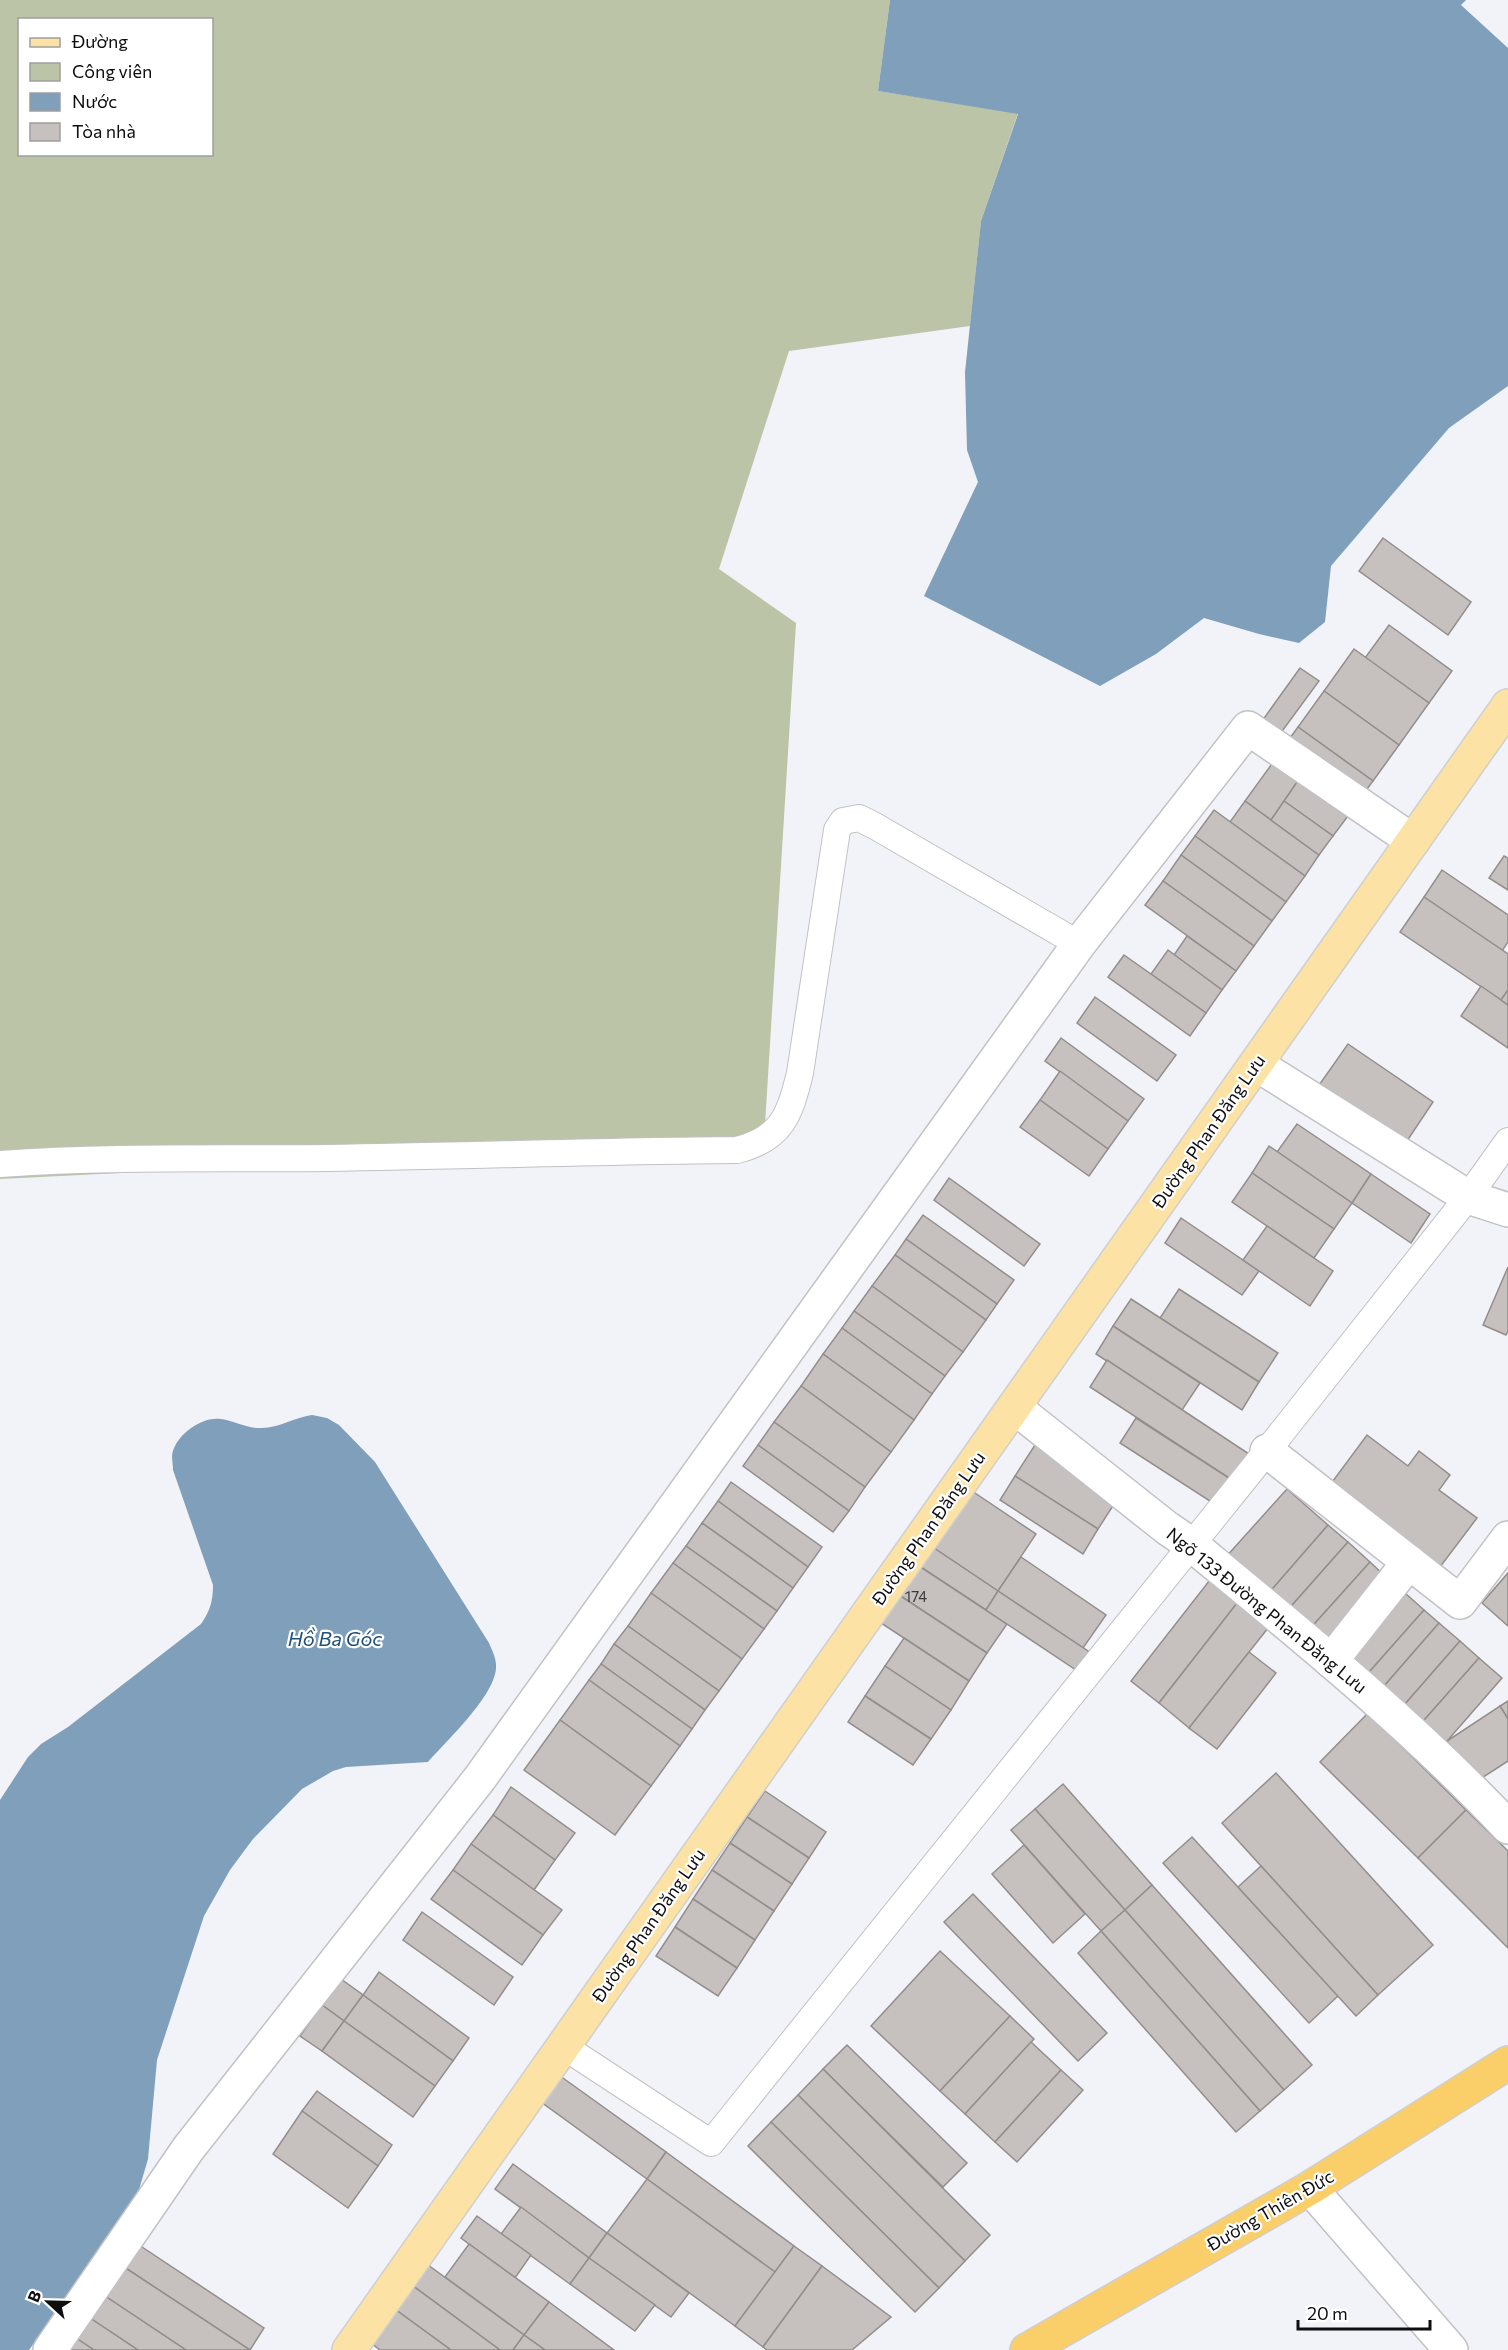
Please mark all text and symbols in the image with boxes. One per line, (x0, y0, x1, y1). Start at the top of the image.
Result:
legend (18, 18, 213, 156)
text: Đường (71, 30, 128, 52)
text: Công viên (72, 60, 152, 82)
text: Nước (72, 90, 117, 112)
text: Tòa nhà (72, 120, 136, 142)
street label: Đường Phan Đăng Lưu (1146, 1050, 1269, 1213)
street label: Đường Phan Đăng Lưu (866, 1447, 989, 1610)
street label: Ngõ 133 Đường Phan Đăng Lưu (1162, 1522, 1372, 1698)
house number: 174 (905, 1587, 927, 1605)
water label: Hồ Ba Góc (288, 1626, 382, 1650)
street label: Đường Phan Đăng Lưu (586, 1844, 709, 2007)
street label: Đường Thiên Đức (1202, 2165, 1337, 2256)
north arrow (18, 2272, 78, 2332)
text: B (23, 2287, 45, 2305)
scale bar (1298, 2293, 1430, 2331)
text: 20 m (1307, 2302, 1348, 2324)

